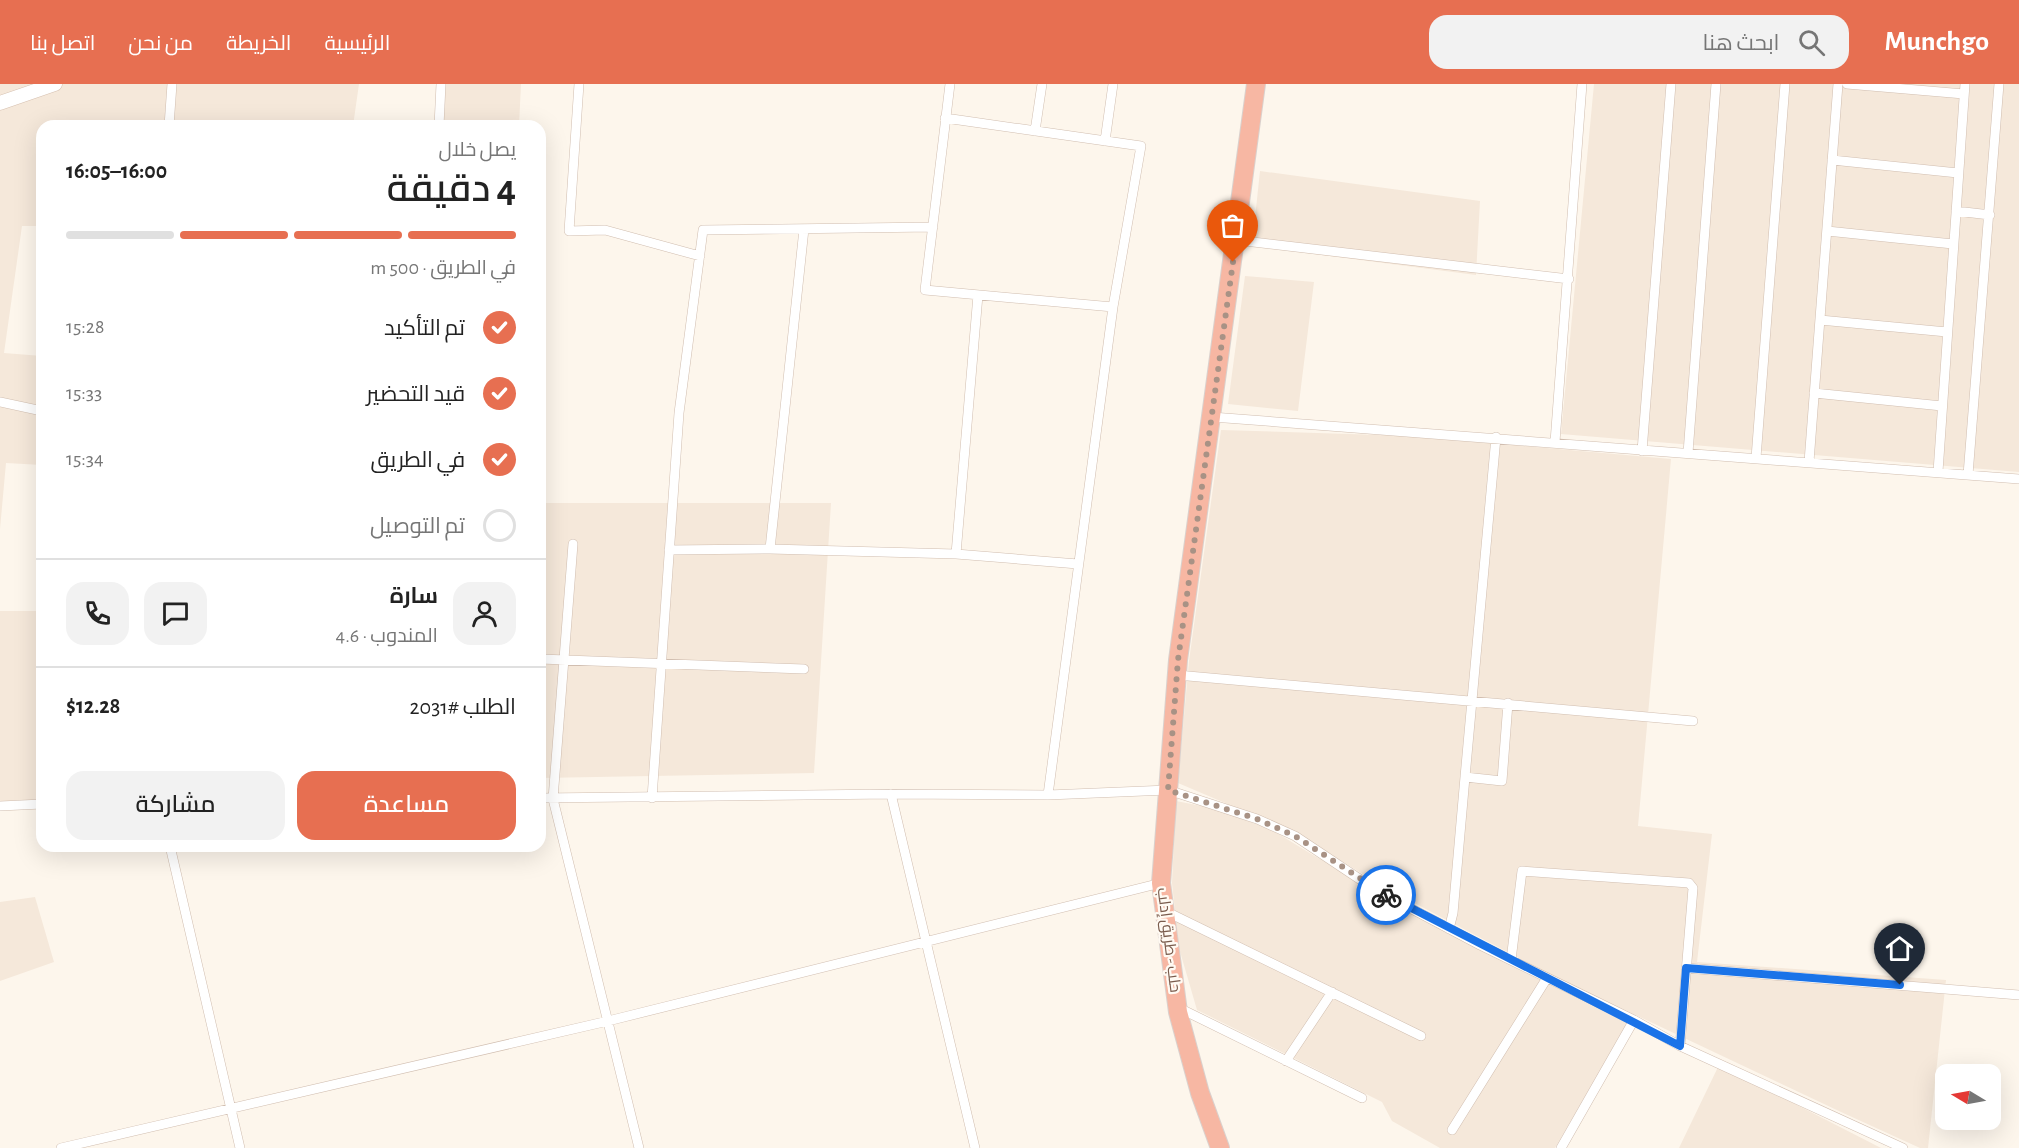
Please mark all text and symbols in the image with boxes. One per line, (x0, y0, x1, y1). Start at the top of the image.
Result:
search box (1429, 15, 1849, 69)
icon: search (1795, 26, 1828, 59)
text: Munchgo (1885, 28, 1989, 56)
text: ابحث هنا (1702, 32, 1780, 54)
text: اتصل بنا (30, 33, 95, 54)
text: من نحن (128, 33, 193, 54)
text: الخريطة (226, 33, 291, 54)
text: الرئيسية (324, 33, 390, 54)
text: يصل خلال (438, 140, 516, 160)
text: 16:00–16:05 (66, 160, 167, 182)
text: 4 دقيقة (387, 170, 516, 209)
pin (1207, 200, 1258, 262)
icon: bag (1216, 209, 1249, 242)
text: في الطريق · 500 m (370, 258, 516, 278)
icon: check (483, 311, 516, 344)
text: 15:28 (66, 317, 104, 337)
text: تم التأكيد (384, 317, 465, 339)
icon: check (483, 377, 516, 410)
text: 15:33 (66, 383, 102, 403)
text: قيد التحضير (366, 383, 465, 405)
icon: check (483, 443, 516, 476)
text: 15:34 (66, 449, 104, 469)
text: في الطريق (371, 449, 465, 471)
text: تم التوصيل (370, 515, 465, 537)
button: phone (66, 582, 129, 645)
button: chat (144, 582, 207, 645)
button: person (453, 582, 516, 645)
text: سارة (390, 585, 438, 607)
text: المندوب · 4.6 (336, 626, 438, 646)
text: $12.28 (66, 695, 120, 717)
text: الطلب #2031 (410, 696, 516, 718)
button: مشاركة (66, 771, 285, 840)
button: مساعدة (297, 771, 516, 840)
courier (1356, 865, 1416, 925)
icon: bike (1370, 879, 1403, 912)
street label: حلب - طريق إدلب (1153, 887, 1183, 994)
pin (1874, 923, 1925, 985)
icon: home (1883, 932, 1916, 965)
north arrow (1935, 1064, 2001, 1130)
map controls (1935, 1064, 2001, 1130)

